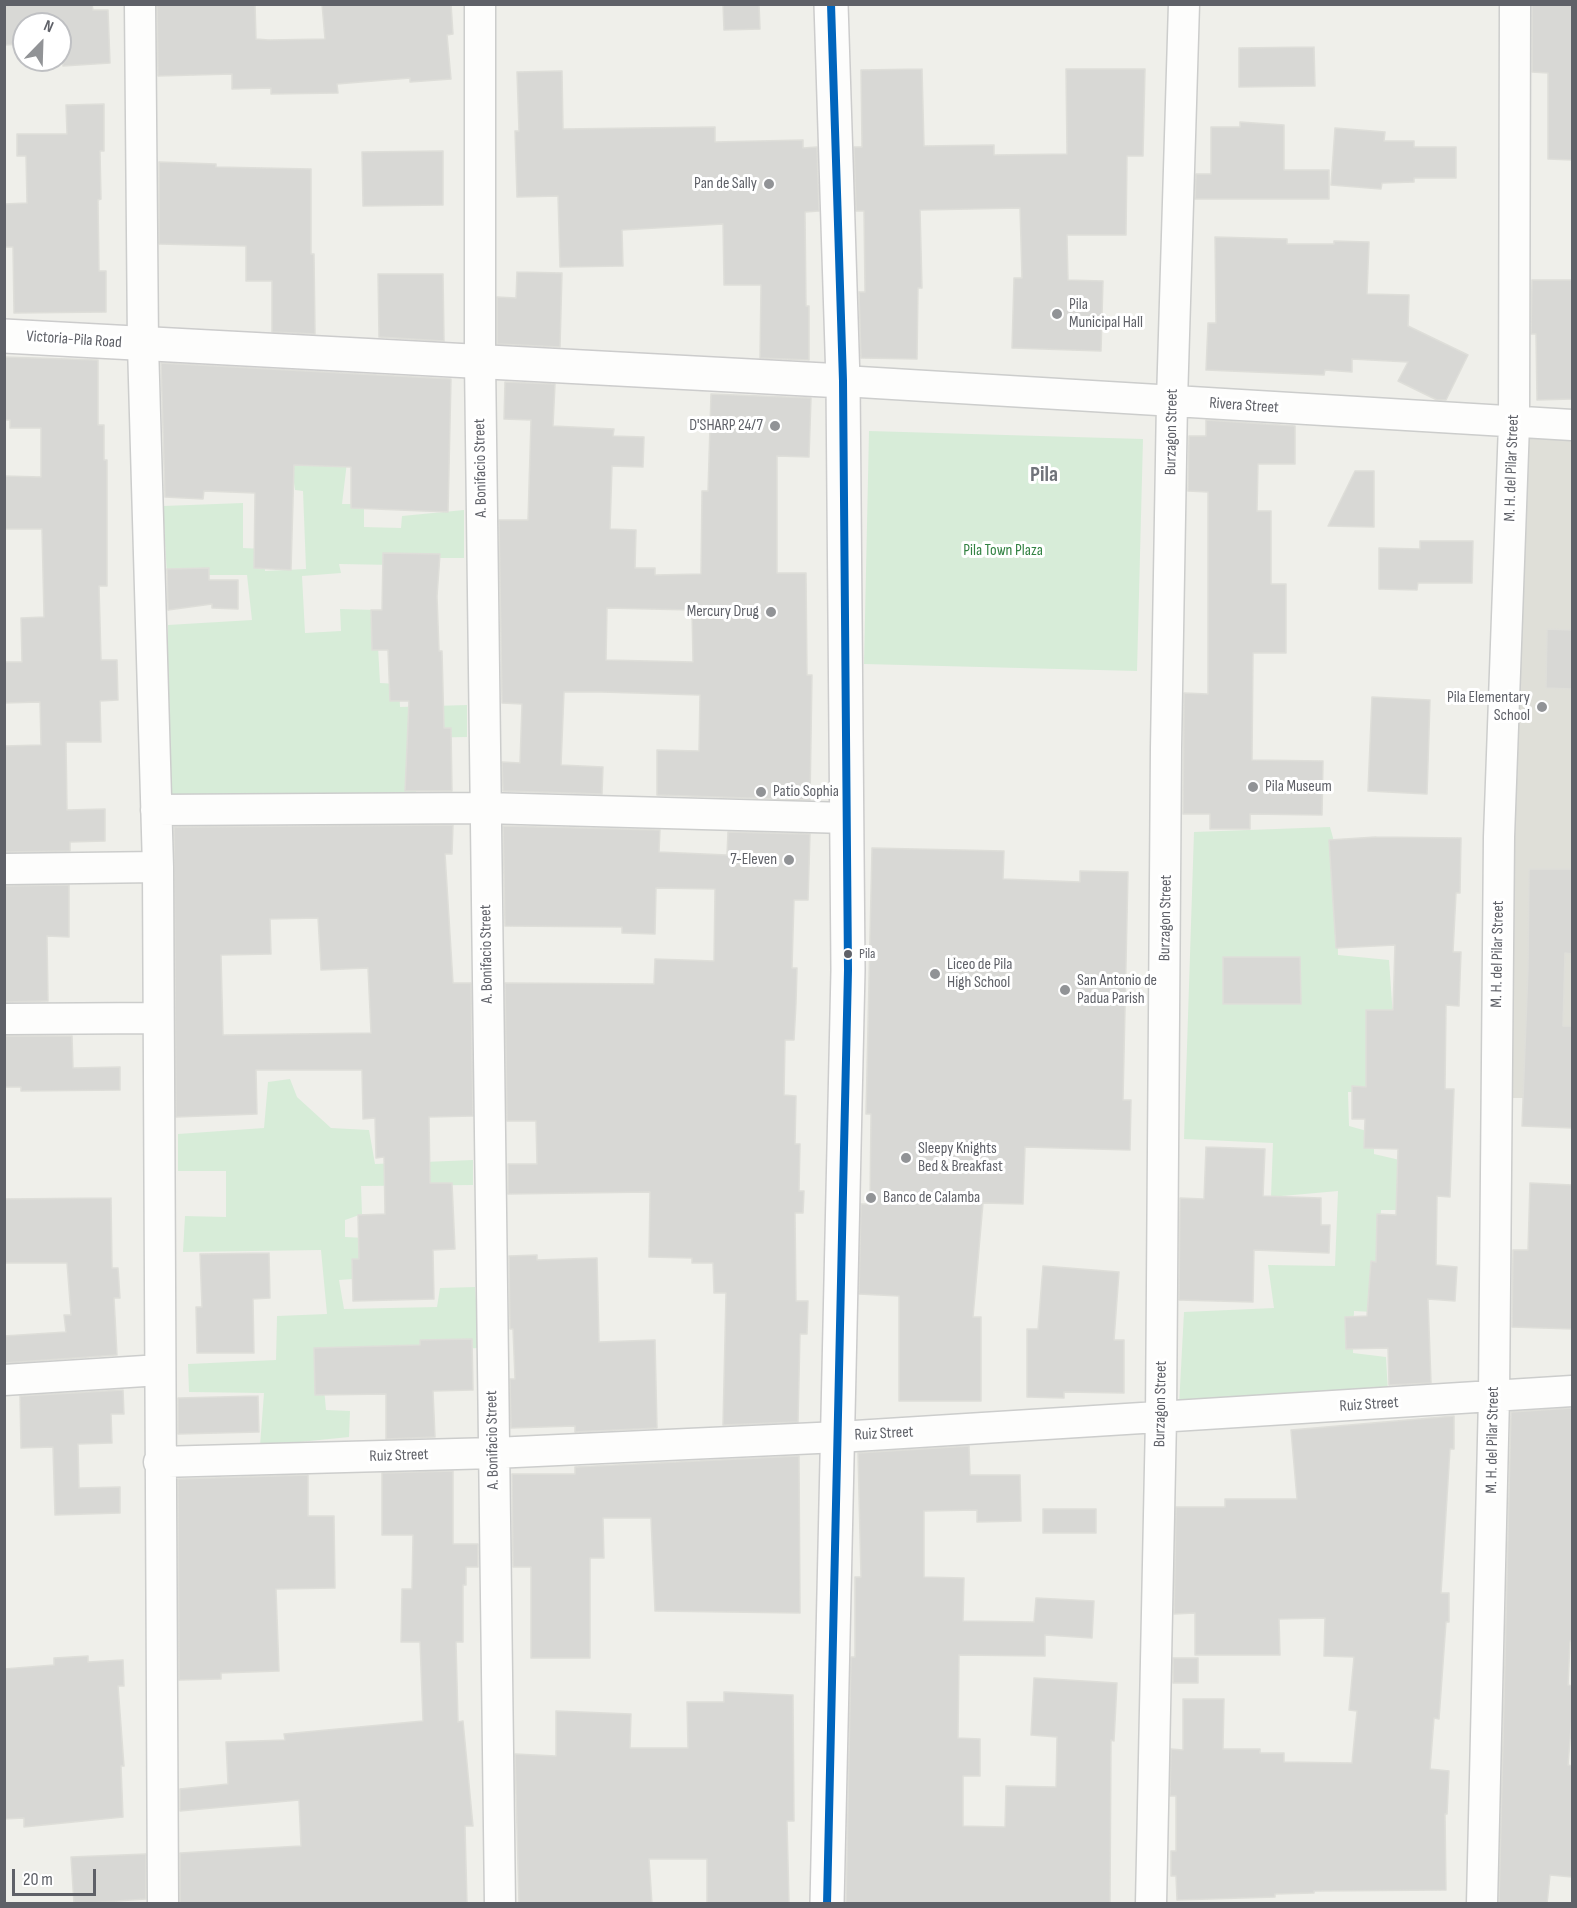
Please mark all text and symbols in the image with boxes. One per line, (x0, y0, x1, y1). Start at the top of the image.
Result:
north arrow (12, 12, 72, 72)
text: N (41, 16, 56, 37)
place label: Pan de Sally (694, 174, 757, 194)
marker: Pan de Sally (762, 177, 776, 191)
place label: Pila Municipal Hall (1069, 295, 1143, 333)
marker: Pila Municipal Hall (1050, 307, 1064, 321)
street label: Victoria-Pila Road (26, 327, 122, 353)
street label: Burzagon Street (1162, 389, 1182, 475)
street label: Rivera Street (1209, 394, 1279, 418)
street label: M. H. del Pilar Street (1501, 414, 1523, 522)
place label: D'SHARP 24/7 (689, 416, 763, 436)
street label: A. Bonifacio Street (471, 418, 491, 518)
marker: D'SHARP 24/7 (768, 419, 782, 433)
district label: Pila (1030, 462, 1058, 488)
park label: Pila Town Plaza (963, 541, 1043, 561)
place label: Mercury Drug (687, 602, 759, 622)
marker: Mercury Drug (764, 605, 778, 619)
place label: Pila Elementary School (1447, 688, 1530, 726)
marker: Pila Elementary School (1535, 700, 1549, 714)
place label: Pila Museum (1265, 777, 1332, 797)
marker: Pila Museum (1246, 780, 1260, 794)
place label: Patio Sophia (773, 782, 839, 802)
marker: Patio Sophia (754, 785, 768, 799)
place label: 7-Eleven (730, 850, 777, 870)
marker: 7-Eleven (782, 853, 796, 867)
street label: Burzagon Street (1156, 875, 1176, 961)
street label: M. H. del Pilar Street (1487, 900, 1509, 1008)
street label: A. Bonifacio Street (477, 904, 497, 1004)
place label: Pila (859, 946, 876, 962)
marker: Pila (842, 948, 854, 960)
place label: Liceo de Pila High School (947, 955, 1012, 993)
marker: Liceo de Pila High School (928, 967, 942, 981)
place label: San Antonio de Padua Parish (1077, 971, 1157, 1009)
marker: San Antonio de Padua Parish (1058, 983, 1072, 997)
place label: Sleepy Knights Bed & Breakfast (918, 1139, 1003, 1177)
marker: Sleepy Knights Bed & Breakfast (899, 1151, 913, 1165)
place label: Banco de Calamba (883, 1188, 980, 1208)
marker: Banco de Calamba (864, 1191, 878, 1205)
street label: Burzagon Street (1151, 1361, 1171, 1447)
street label: M. H. del Pilar Street (1482, 1386, 1504, 1494)
street label: A. Bonifacio Street (483, 1390, 503, 1490)
street label: Ruiz Street (1339, 1393, 1399, 1417)
street label: Ruiz Street (854, 1423, 914, 1445)
street label: Ruiz Street (369, 1445, 429, 1467)
scale bar (15, 1857, 99, 1895)
text: 20 m (23, 1869, 53, 1890)

